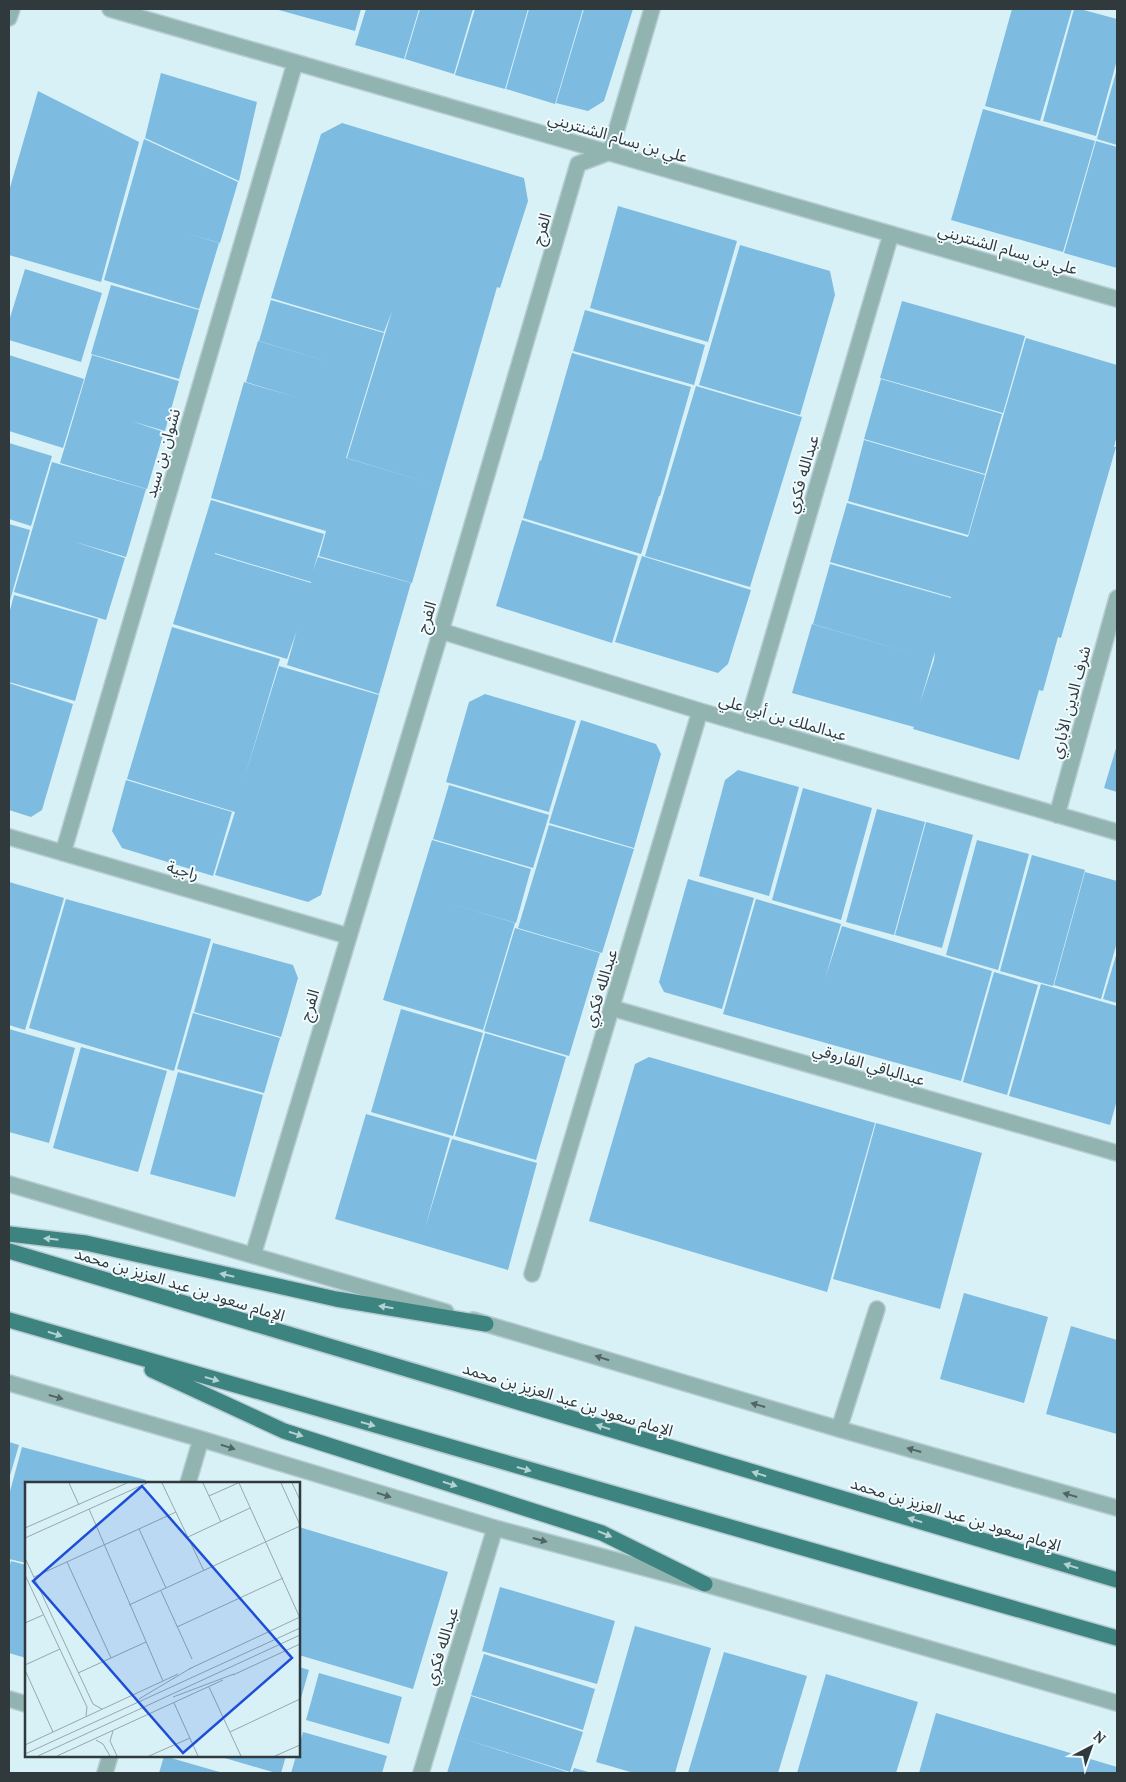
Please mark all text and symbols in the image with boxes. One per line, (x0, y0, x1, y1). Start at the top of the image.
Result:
street label: علي بن بسام الشنتريني (545, 107, 690, 169)
street label: الفرج (527, 211, 558, 248)
street label: علي بن بسام الشنتريني (935, 219, 1080, 281)
street label: نشوان بن سيد (140, 406, 184, 500)
street label: عبدالله فكري (781, 433, 825, 516)
street label: الفرج (412, 599, 443, 636)
street label: شرف الدين الأباري (1045, 644, 1097, 761)
street label: عبدالملك بن أبي علي (716, 689, 849, 747)
street label: راجية (165, 856, 201, 884)
street label: عبدالله فكري (579, 947, 624, 1030)
street label: الفرج (295, 987, 326, 1024)
street label: عبدالباقي الفاروقي (810, 1038, 927, 1092)
one-way arrow (43, 1235, 59, 1243)
street label: الإمام سعود بن عبد العزيز بن محمد (72, 1242, 288, 1328)
one-way arrow (220, 1271, 235, 1279)
one-way arrow (378, 1303, 394, 1311)
one-way arrow (48, 1331, 63, 1339)
one-way arrow (595, 1354, 610, 1362)
street label: الإمام سعود بن عبد العزيز بن محمد (460, 1357, 676, 1443)
one-way arrow (204, 1376, 219, 1384)
one-way arrow (48, 1393, 63, 1401)
one-way arrow (750, 1400, 765, 1408)
one-way arrow (360, 1420, 375, 1428)
one-way arrow (596, 1423, 611, 1431)
one-way arrow (288, 1431, 303, 1439)
one-way arrow (221, 1444, 236, 1452)
one-way arrow (906, 1446, 922, 1454)
one-way arrow (517, 1465, 532, 1473)
one-way arrow (751, 1469, 766, 1477)
street label: الإمام سعود بن عبد العزيز بن محمد (848, 1472, 1064, 1558)
one-way arrow (443, 1481, 458, 1488)
inset map (25, 1482, 300, 1757)
one-way arrow (1063, 1490, 1078, 1498)
one-way arrow (376, 1491, 391, 1499)
one-way arrow (907, 1515, 922, 1523)
one-way arrow (598, 1531, 612, 1539)
one-way arrow (532, 1536, 547, 1544)
one-way arrow (1063, 1562, 1078, 1570)
street label: عبدالله فكري (420, 1605, 465, 1688)
north arrow (1066, 1722, 1116, 1772)
text: N (1090, 1727, 1110, 1748)

